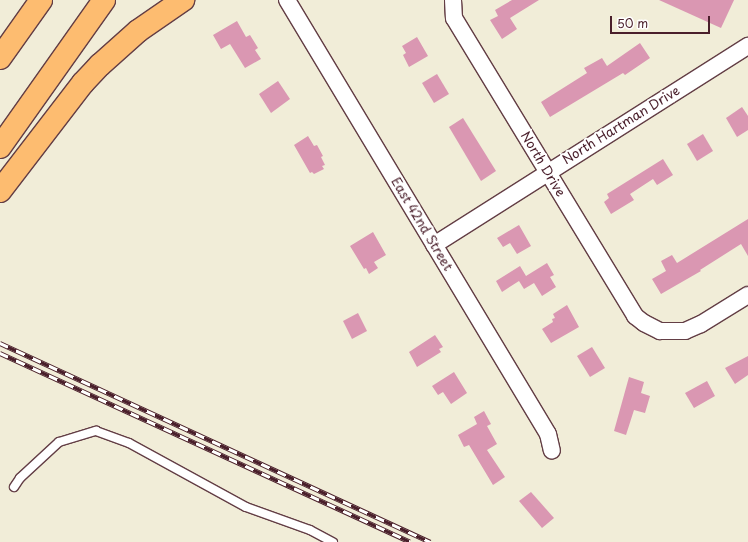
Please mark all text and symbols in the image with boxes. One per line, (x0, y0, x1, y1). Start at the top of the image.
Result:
scale bar (612, 8, 712, 34)
text: 50 m (617, 14, 648, 32)
street label: North Hartman Drive (560, 83, 682, 167)
street label: North Drive (517, 128, 569, 200)
street label: East 42nd Street (388, 174, 456, 274)

